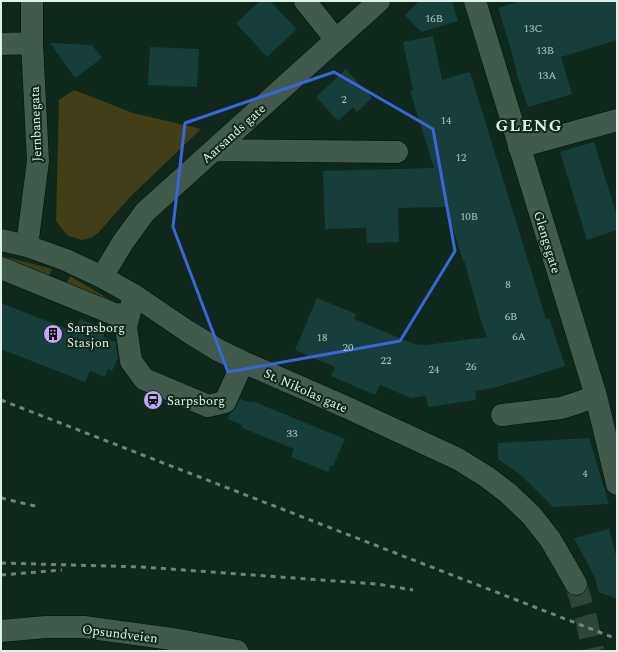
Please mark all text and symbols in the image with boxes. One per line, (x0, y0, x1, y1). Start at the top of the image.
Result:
house number: 16B (425, 10, 443, 27)
house number: 13C (524, 20, 543, 37)
house number: 13B (536, 42, 554, 59)
house number: 13A (537, 67, 557, 84)
street label: Jernbanegata (25, 85, 47, 162)
house number: 2 (341, 91, 347, 108)
street label: Aarsands gate (197, 99, 270, 168)
house number: 14 (441, 112, 452, 129)
district label: GLENG (495, 113, 563, 139)
house number: 12 (456, 149, 467, 166)
house number: 10B (460, 208, 478, 225)
street label: Glengsgate (528, 209, 566, 276)
house number: 8 (505, 276, 511, 293)
house number: 6B (505, 308, 517, 325)
place label: Sarpsborg Stasjon (67, 318, 125, 353)
building icon: Sarpsborg Stasjon (42, 323, 64, 345)
house number: 6A (512, 328, 526, 345)
house number: 18 (317, 329, 328, 346)
house number: 20 (343, 339, 354, 356)
house number: 22 (381, 352, 392, 369)
house number: 26 (466, 358, 477, 375)
house number: 24 (429, 361, 440, 378)
street label: St. Nikolas gate (260, 364, 351, 418)
station icon: Sarpsborg (142, 389, 164, 411)
place label: Sarpsborg (167, 391, 225, 411)
house number: 33 (287, 425, 298, 442)
house number: 4 (582, 465, 588, 482)
street label: Opsundveien (81, 619, 159, 649)

